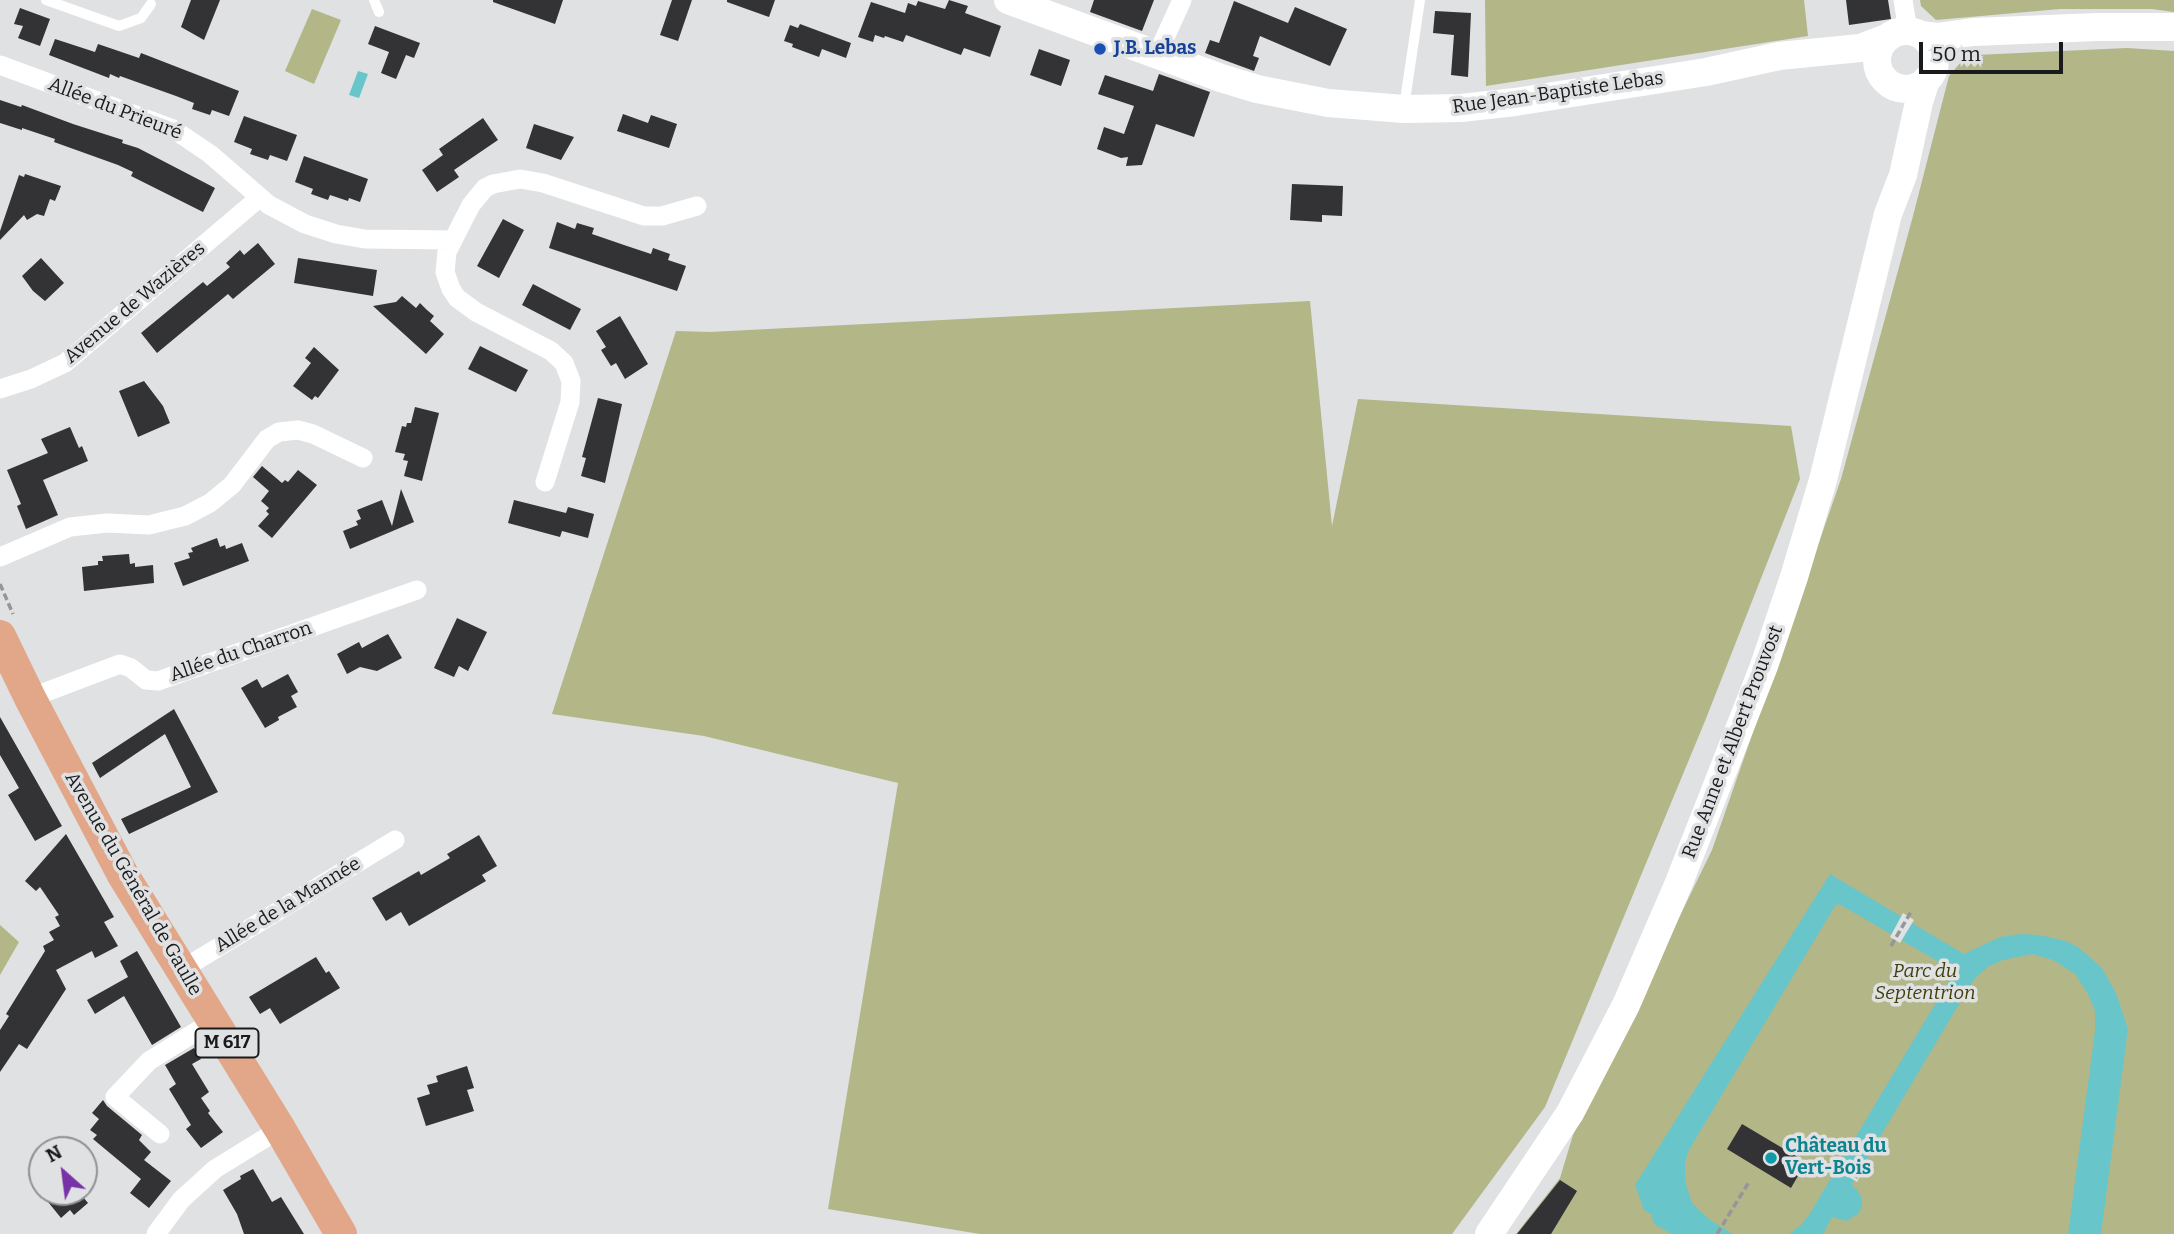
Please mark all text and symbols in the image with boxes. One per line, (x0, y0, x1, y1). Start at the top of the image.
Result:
scale bar (1922, 28, 2066, 72)
place label: J.B. Lebas (1114, 38, 1196, 60)
marker: J.B. Lebas (1092, 41, 1108, 57)
text: 50 m (1932, 41, 1981, 67)
street label: Rue Jean-Baptiste Lebas (1451, 67, 1665, 119)
street label: Allée du Prieuré (45, 73, 185, 145)
street label: Avenue de Wazières (60, 237, 210, 369)
street label: Allée du Charron (167, 617, 315, 687)
street label: Rue Anne et Albert Prouvost (1678, 622, 1788, 862)
street label: Avenue du Général de Gaulle (60, 768, 206, 1000)
street label: Allée de la Mannée (211, 853, 365, 957)
park label: Parc du Septentrion (1875, 961, 1975, 1005)
road number: M 617 (196, 1028, 258, 1058)
north arrow (28, 1136, 98, 1206)
place label: Château du Vert-Bois (1785, 1136, 1887, 1180)
text: N (42, 1140, 66, 1167)
marker: Château du Vert-Bois (1763, 1150, 1779, 1166)

